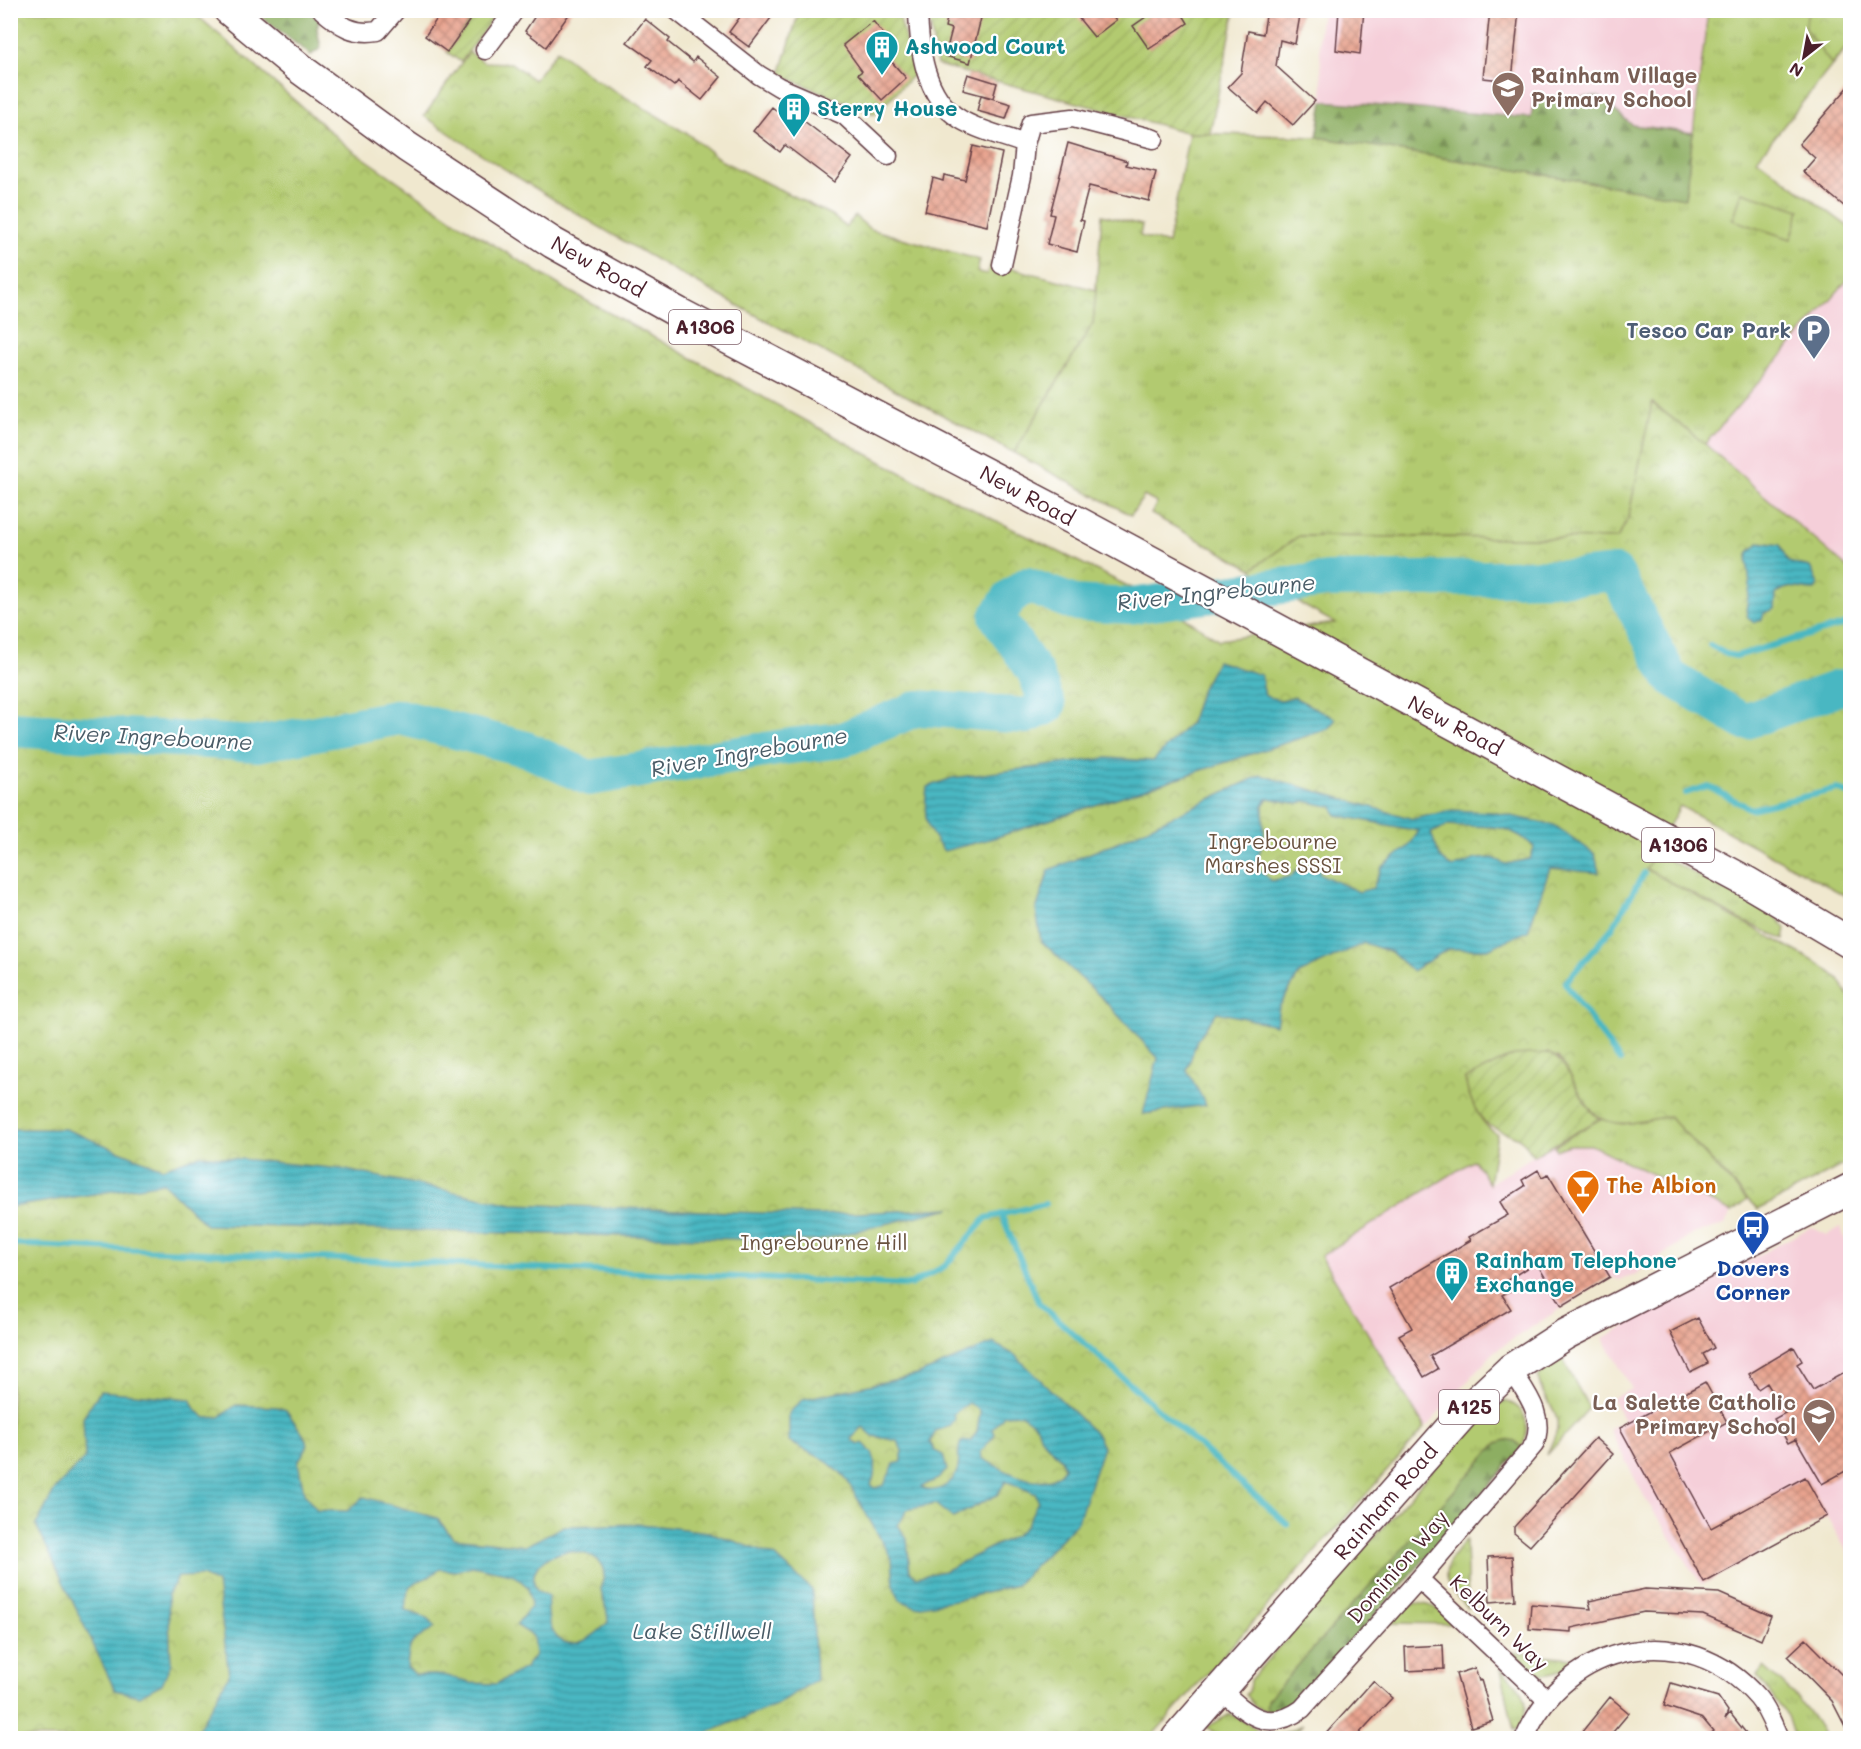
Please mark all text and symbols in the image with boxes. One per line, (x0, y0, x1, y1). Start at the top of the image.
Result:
north arrow (1774, 27, 1834, 87)
building icon: Ashwood Court (864, 29, 900, 76)
place label: Ashwood Court (905, 32, 1066, 59)
text: N (1785, 58, 1807, 82)
place label: Rainham Village Primary School (1531, 61, 1697, 113)
school or university icon: Rainham Village Primary School (1490, 70, 1526, 117)
building icon: Sterry House (776, 91, 812, 138)
place label: Sterry House (817, 94, 958, 122)
street label: New Road (547, 229, 651, 303)
road number: A1306 (669, 310, 741, 344)
parking icon: Tesco Car Park (1796, 313, 1832, 360)
place label: Tesco Car Park (1626, 316, 1791, 343)
street label: New Road (976, 458, 1080, 531)
water label: River Ingrebourne (1115, 567, 1317, 616)
street label: New Road (1404, 688, 1508, 761)
water label: River Ingrebourne (53, 717, 253, 756)
water label: River Ingrebourne (648, 720, 850, 783)
park label: Ingrebourne Marshes SSSI (1204, 827, 1342, 878)
road number: A1306 (1642, 828, 1714, 862)
bar icon: The Albion (1565, 1168, 1601, 1215)
place label: The Albion (1606, 1171, 1716, 1198)
bus stop icon: Dovers Corner (1735, 1209, 1771, 1256)
park label: Ingrebourne Hill (740, 1228, 908, 1255)
place label: Rainham Telephone Exchange (1475, 1246, 1677, 1297)
place label: Dovers Corner (1716, 1254, 1790, 1305)
building icon: Rainham Telephone Exchange (1434, 1255, 1470, 1302)
place label: La Salette Catholic Primary School (1592, 1388, 1796, 1440)
road number: A125 (1439, 1390, 1499, 1424)
school or university icon: La Salette Catholic Primary School (1801, 1397, 1837, 1444)
street label: Rainham Road (1327, 1437, 1443, 1565)
street label: Dominion Way (1340, 1504, 1453, 1628)
street label: Kelburn Way (1445, 1568, 1555, 1676)
water label: Lake Stillwell (632, 1616, 772, 1645)

